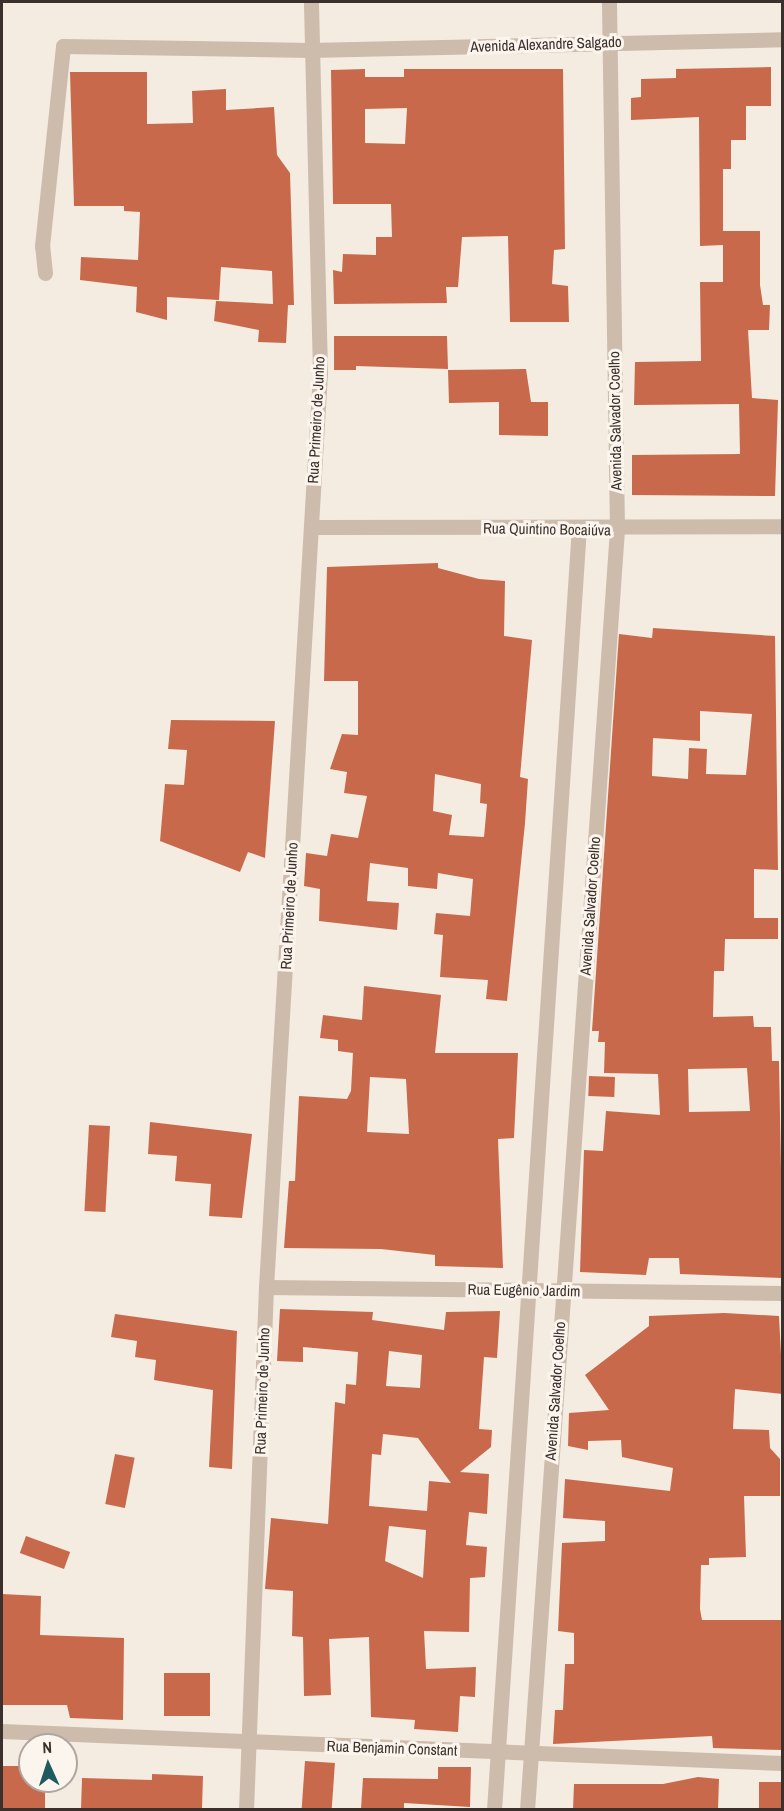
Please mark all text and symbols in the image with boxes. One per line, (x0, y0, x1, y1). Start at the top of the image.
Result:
street label: Avenida Alexandre Salgado (470, 32, 622, 56)
street label: Avenida Salvador Coelho (605, 351, 625, 491)
street label: Rua Primeiro de Junho (304, 356, 328, 484)
street label: Rua Quintino Bocaiúva (483, 519, 611, 539)
street label: Avenida Salvador Coelho (576, 836, 604, 976)
street label: Rua Primeiro de Junho (277, 842, 301, 970)
street label: Rua Eugênio Jardim (467, 1280, 581, 1300)
street label: Avenida Salvador Coelho (541, 1321, 569, 1461)
street label: Rua Primeiro de Junho (251, 1327, 273, 1455)
north arrow (18, 1733, 78, 1793)
text: N (42, 1736, 52, 1758)
street label: Rua Benjamin Constant (326, 1737, 458, 1759)

